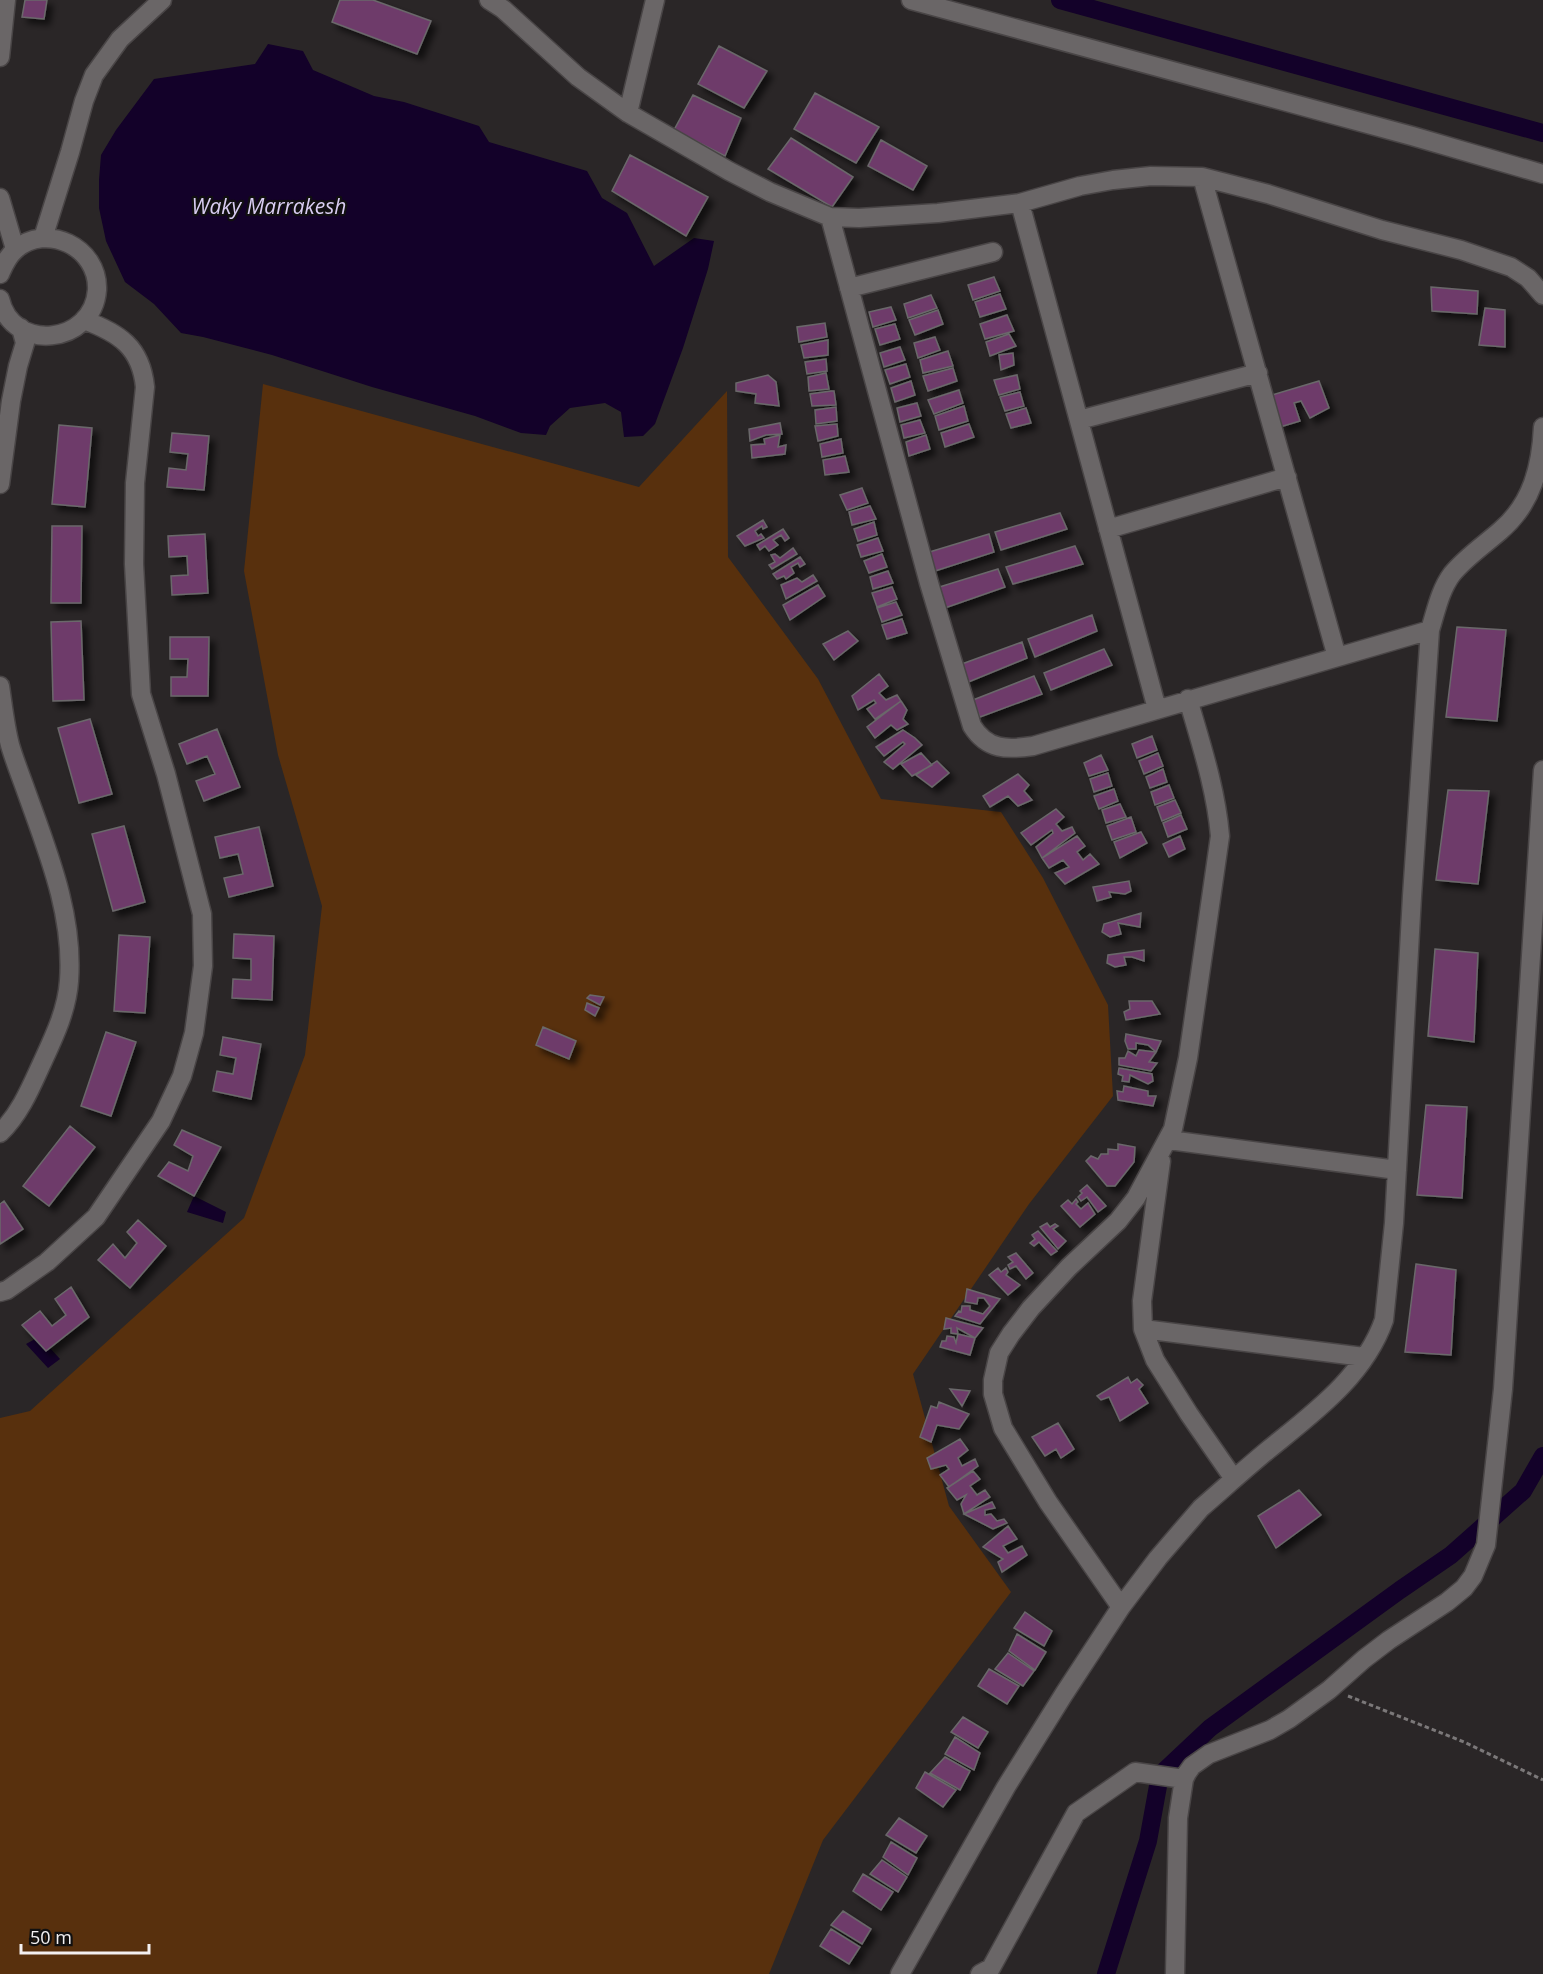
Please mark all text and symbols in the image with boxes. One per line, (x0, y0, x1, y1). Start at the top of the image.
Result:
water label: Waky Marrakesh (192, 192, 346, 220)
scale bar (21, 1917, 148, 1955)
text: 50 m (30, 1925, 72, 1949)

